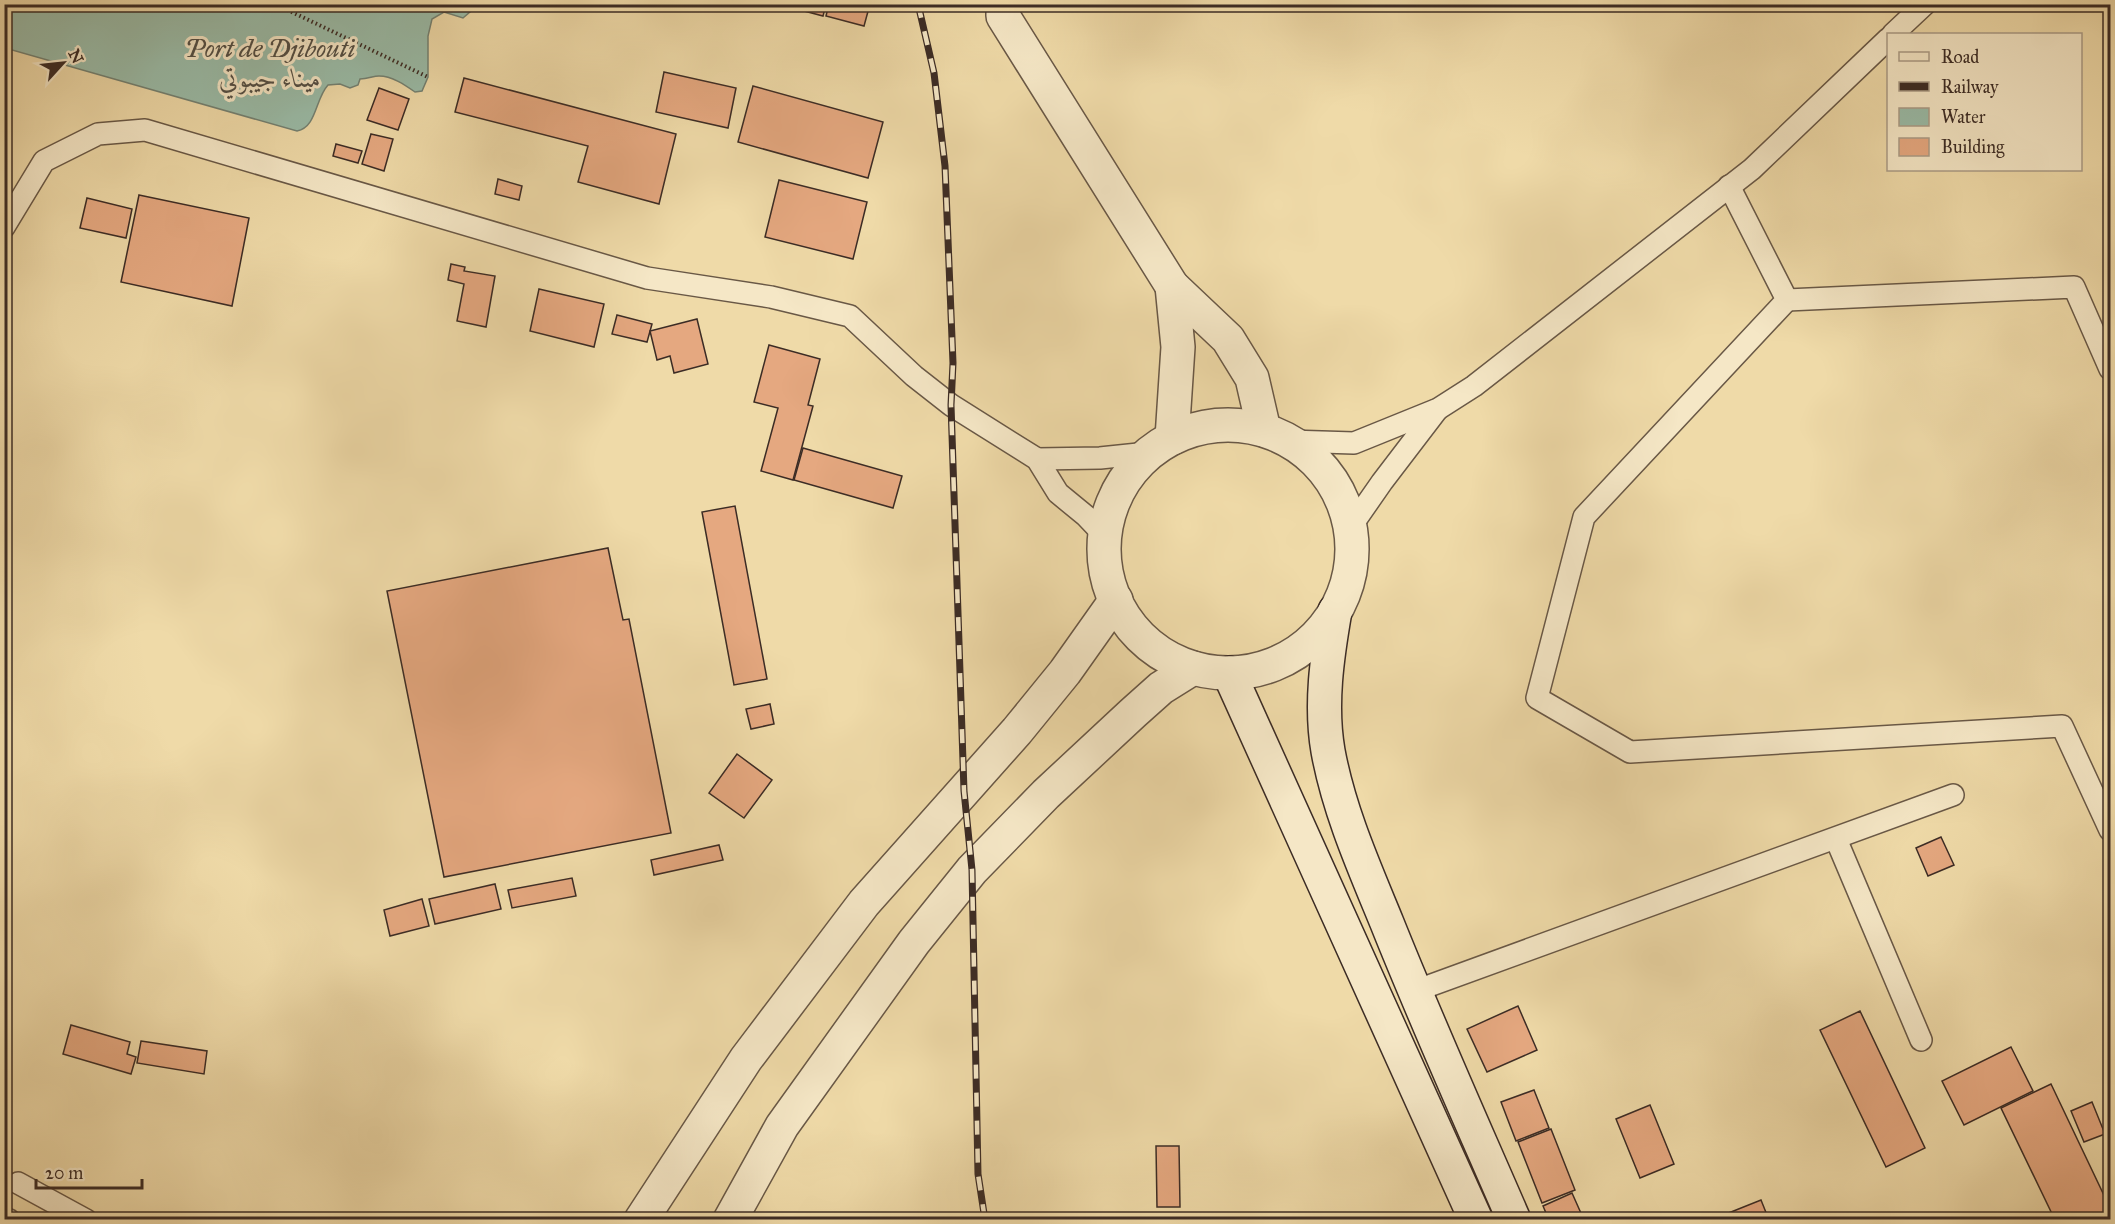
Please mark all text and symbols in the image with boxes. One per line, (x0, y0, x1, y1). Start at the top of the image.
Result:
water label: Port de Djibouti ميناء جيبوتي (185, 32, 356, 100)
north arrow (33, 33, 93, 93)
legend (1887, 33, 2082, 171)
text: N (64, 46, 88, 67)
text: Road (1941, 46, 1979, 68)
text: Railway (1941, 76, 1999, 98)
text: Water (1941, 106, 1986, 128)
text: Building (1941, 136, 2005, 159)
scale bar (36, 1152, 142, 1190)
text: 20 m (45, 1162, 83, 1184)

